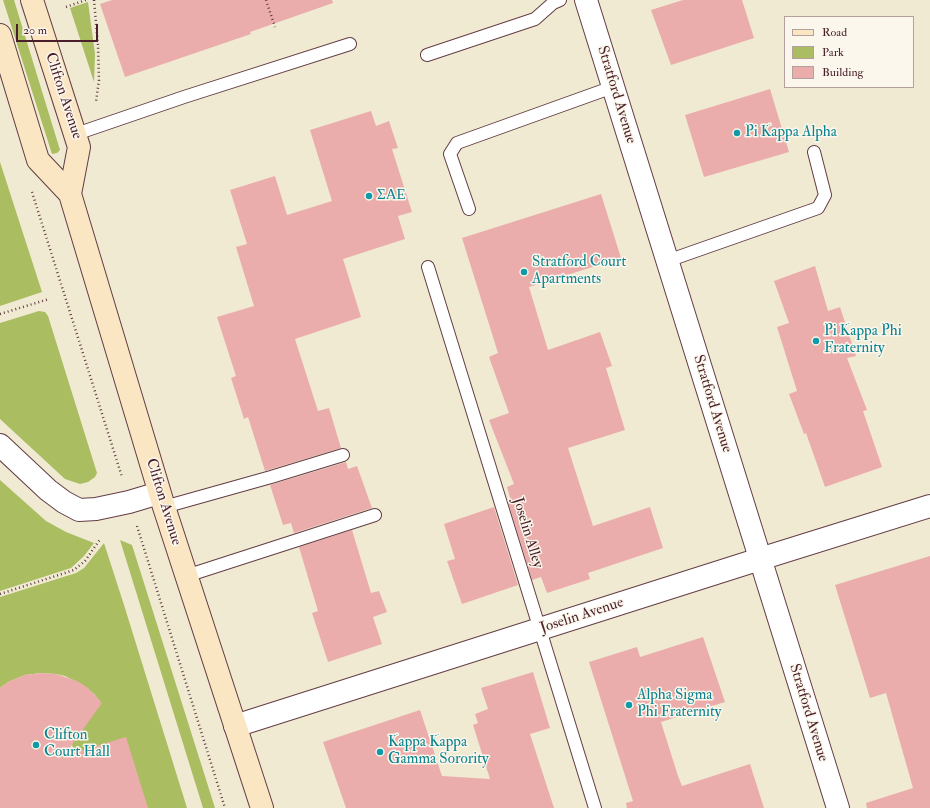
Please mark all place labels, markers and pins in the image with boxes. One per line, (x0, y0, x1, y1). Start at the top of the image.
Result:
place label: Pi Kappa Alpha (745, 124, 837, 142)
marker: Pi Kappa Alpha (732, 128, 742, 138)
place label: ΣΑΕ (377, 187, 406, 205)
marker: ΣΑΕ (364, 191, 374, 201)
place label: Stratford Court Apartments (532, 254, 626, 289)
marker: Stratford Court Apartments (519, 267, 529, 277)
place label: Pi Kappa Phi Fraternity (824, 323, 902, 358)
marker: Pi Kappa Phi Fraternity (811, 336, 821, 346)
place label: Alpha Sigma Phi Fraternity (637, 687, 721, 722)
marker: Alpha Sigma Phi Fraternity (624, 700, 634, 710)
place label: Clifton Court Hall (44, 727, 110, 762)
place label: Kappa Kappa Gamma Sorority (388, 734, 489, 769)
marker: Clifton Court Hall (31, 740, 41, 750)
marker: Kappa Kappa Gamma Sorority (375, 747, 385, 757)

